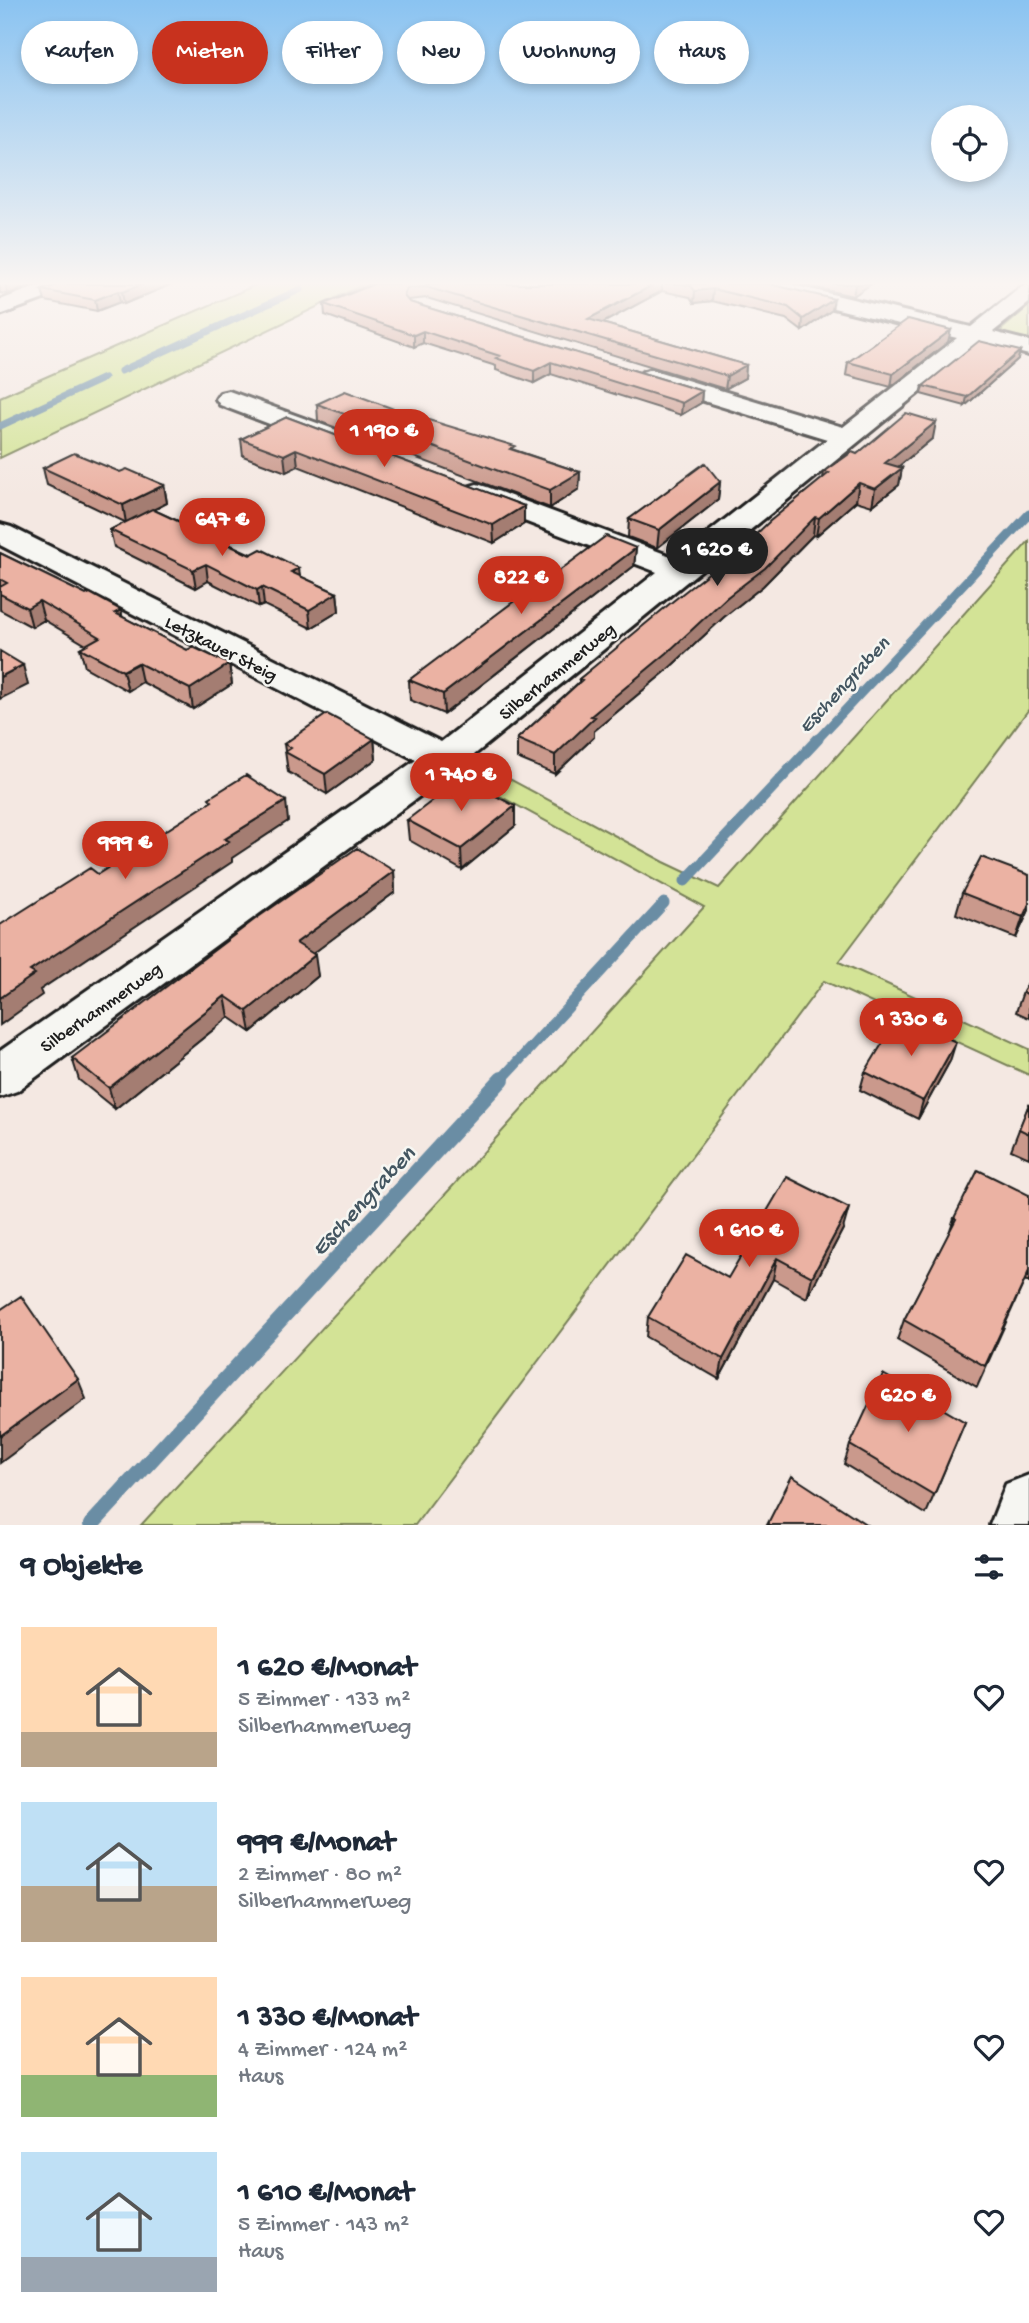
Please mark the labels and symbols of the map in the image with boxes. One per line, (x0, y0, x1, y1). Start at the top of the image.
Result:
pin: 1 190 € (319, 410, 449, 469)
pin: 647 € (173, 498, 271, 558)
pin: 1 620 € (652, 528, 782, 588)
pin: 822 € (472, 556, 570, 616)
street label: Letzkauer Steig (160, 612, 281, 688)
street label: Silberhammerweg (495, 619, 621, 727)
water label: Eschengraben (794, 632, 897, 740)
pin: 1 740 € (396, 754, 526, 813)
pin: 999 € (76, 822, 174, 881)
street label: Silberhammerweg (37, 958, 167, 1059)
pin: 1 330 € (846, 998, 976, 1058)
water label: Eschengraben (306, 1141, 423, 1264)
pin: 1 610 € (684, 1210, 814, 1269)
pin: 620 € (859, 1374, 957, 1434)

